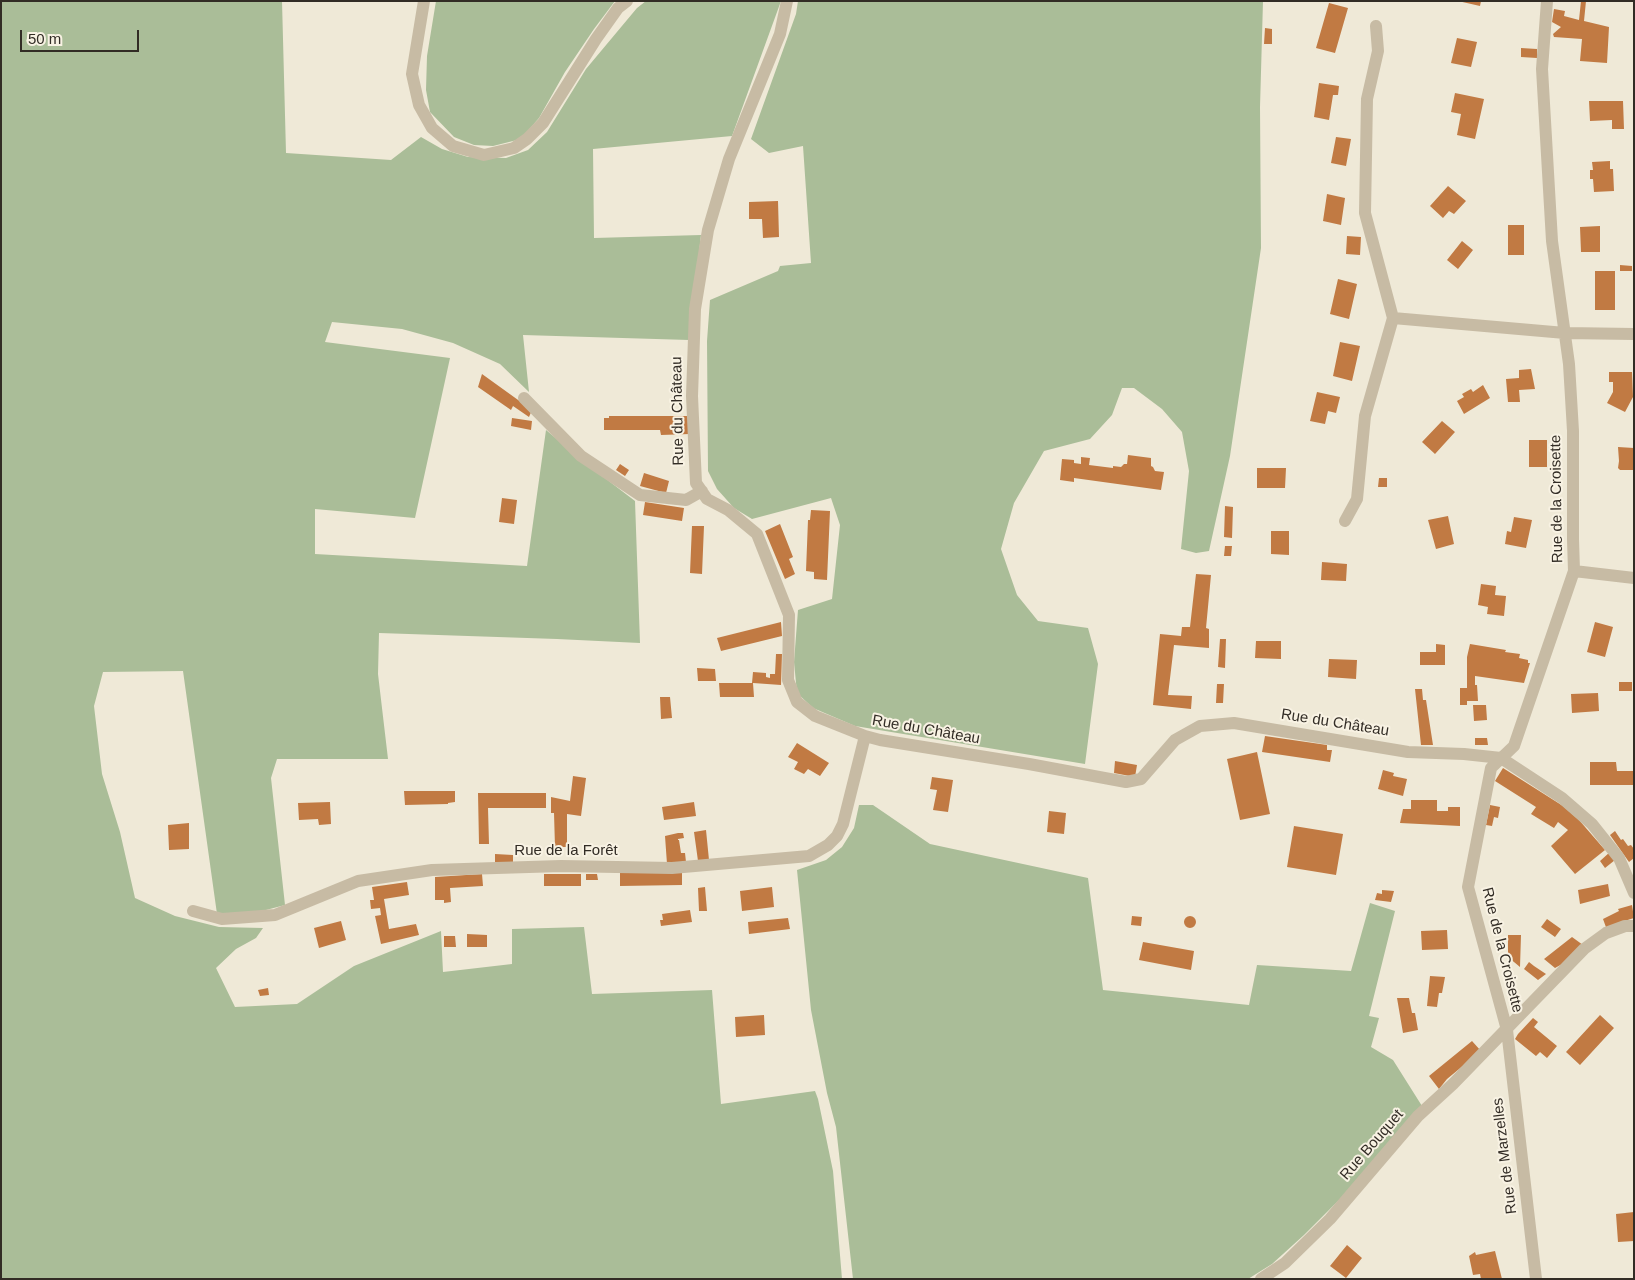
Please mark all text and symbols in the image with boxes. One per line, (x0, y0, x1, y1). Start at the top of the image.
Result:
scale bar (22, 20, 141, 52)
text: 50 m (28, 30, 61, 47)
street label: Rue du Château (668, 356, 688, 466)
street label: Rue de la Croisette (1547, 435, 1567, 563)
street label: Rue du Château (1280, 706, 1390, 740)
street label: Rue du Château (871, 712, 981, 748)
street label: Rue de la Forêt (514, 842, 618, 860)
street label: Rue de la Croisette (1478, 886, 1526, 1014)
street label: Rue de Marzelles (1489, 1097, 1521, 1215)
street label: Rue Bouquet (1336, 1106, 1408, 1184)

